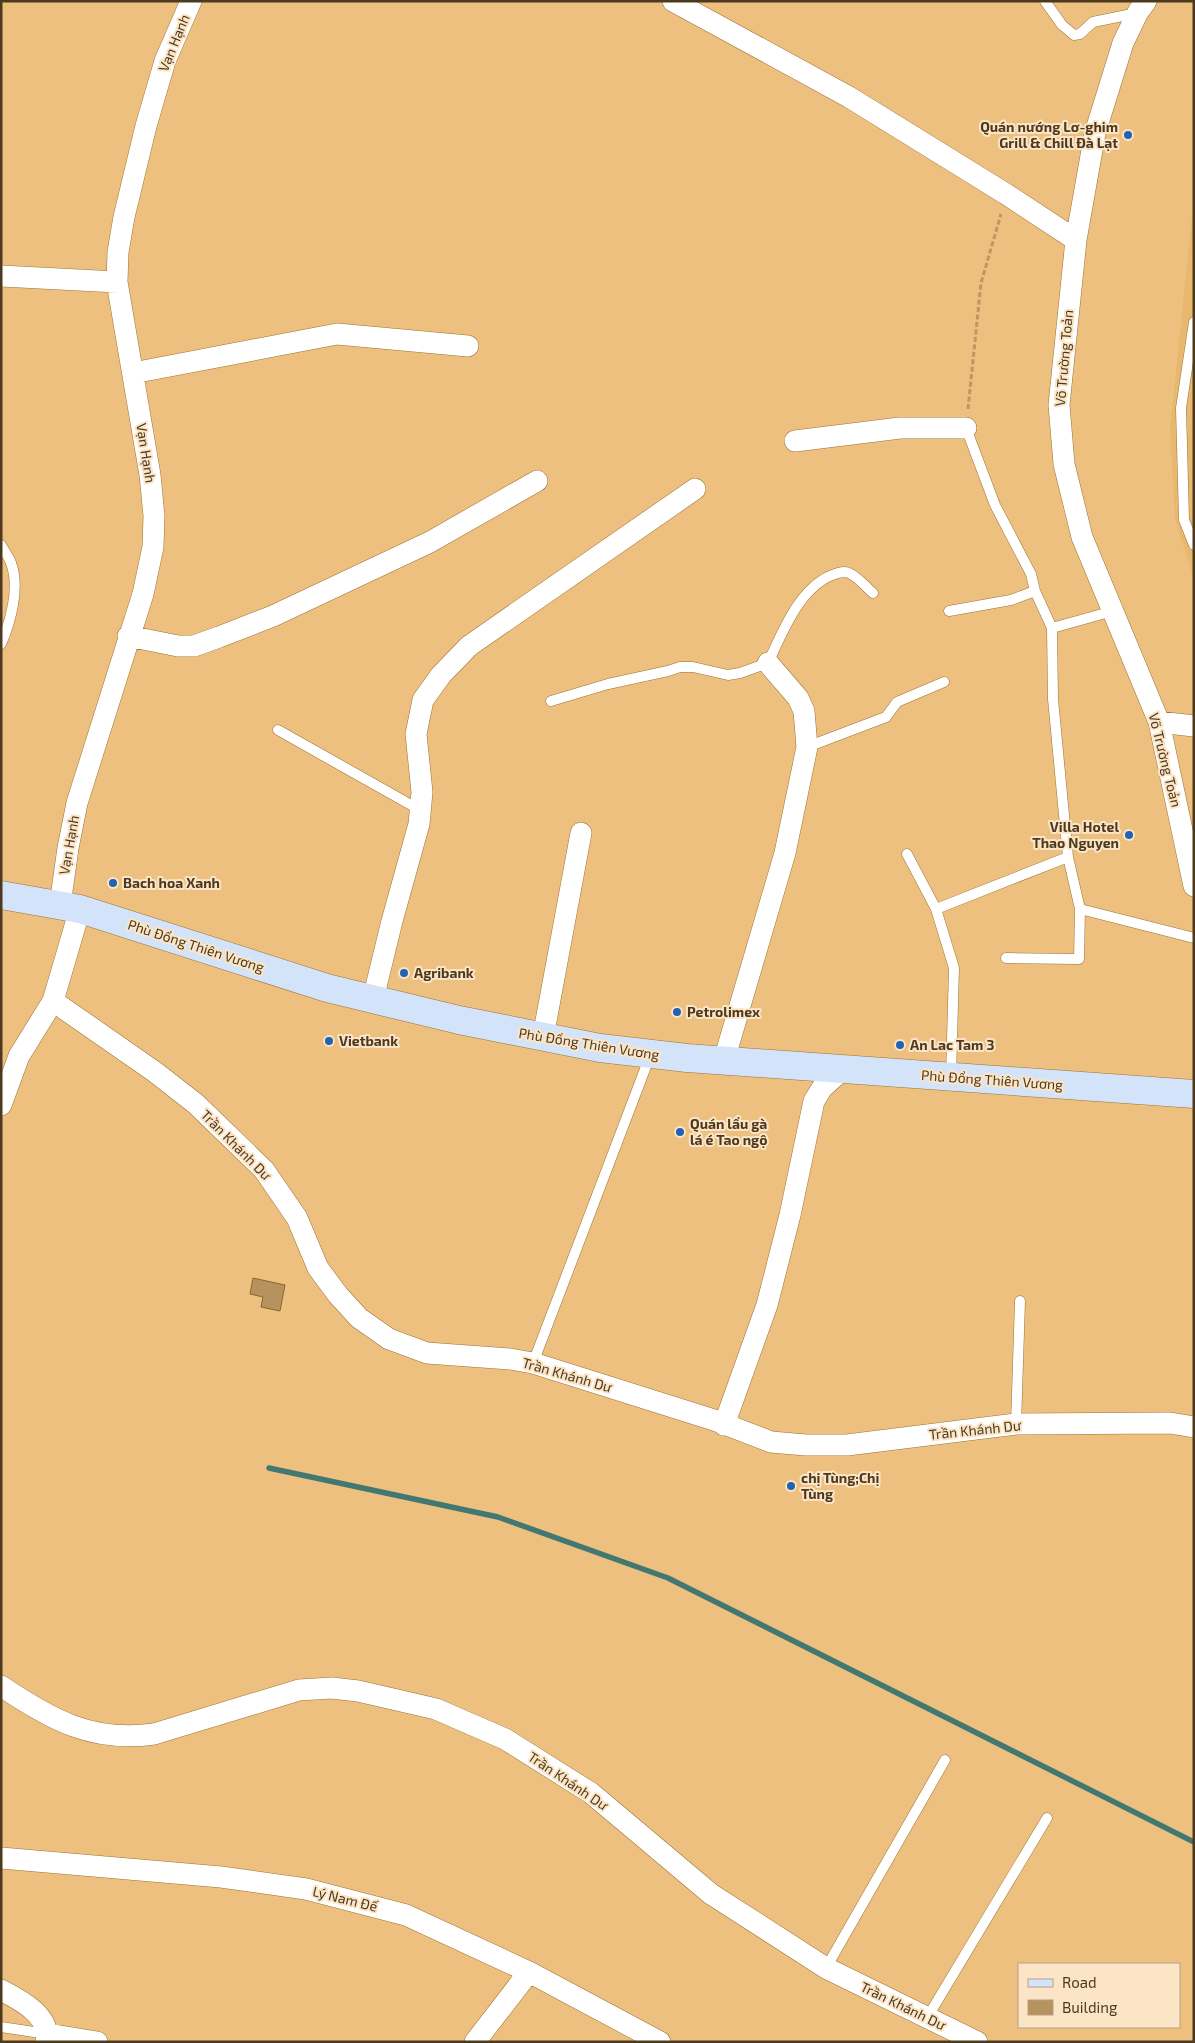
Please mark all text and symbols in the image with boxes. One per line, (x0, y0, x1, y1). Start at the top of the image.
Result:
street label: Vạn Hạnh (154, 12, 193, 74)
place label: Quán nướng Lơ-ghim Grill & Chill Đà Lạt (980, 118, 1118, 151)
marker: Quán nướng Lơ-ghim Grill & Chill Đà Lạt (1122, 129, 1134, 141)
street label: Võ Trường Toản (1051, 309, 1076, 407)
street label: Vạn Hạnh (133, 422, 160, 484)
street label: Võ Trường Toản (1146, 711, 1185, 809)
street label: Vạn Hạnh (55, 814, 82, 876)
place label: Villa Hotel Thao Nguyen (1032, 818, 1119, 851)
marker: Villa Hotel Thao Nguyen (1123, 829, 1135, 841)
place label: Bach hoa Xanh (123, 874, 220, 891)
marker: Bach hoa Xanh (107, 877, 119, 889)
street label: Phù Đổng Thiên Vương (126, 915, 267, 976)
place label: Agribank (414, 964, 474, 981)
marker: Agribank (398, 967, 410, 979)
place label: Petrolimex (687, 1003, 760, 1020)
marker: Petrolimex (671, 1006, 683, 1018)
street label: Phù Đổng Thiên Vương (517, 1024, 661, 1063)
place label: Vietbank (339, 1032, 398, 1049)
marker: Vietbank (323, 1035, 335, 1047)
place label: An Lac Tam 3 (910, 1036, 994, 1053)
marker: An Lac Tam 3 (894, 1039, 906, 1051)
street label: Phù Đổng Thiên Vương (920, 1066, 1064, 1093)
street label: Trần Khánh Dư (198, 1106, 276, 1184)
place label: Quán lẩu gà lá é Tao ngộ (690, 1115, 767, 1148)
marker: Quán lẩu gà lá é Tao ngộ (674, 1126, 686, 1138)
street label: Trần Khánh Dư (520, 1354, 615, 1396)
street label: Trần Khánh Dư (928, 1416, 1022, 1443)
place label: chị Tùng;Chị Tùng (801, 1469, 879, 1502)
marker: chị Tùng;Chị Tùng (785, 1480, 797, 1492)
street label: Trần Khánh Dư (525, 1748, 612, 1814)
street label: Lý Nam Đế (311, 1882, 380, 1915)
legend (1018, 1963, 1180, 2028)
text: Road (1062, 1973, 1097, 1991)
street label: Trần Khánh Dư (858, 1978, 949, 2034)
text: Building (1062, 1998, 1118, 2016)

